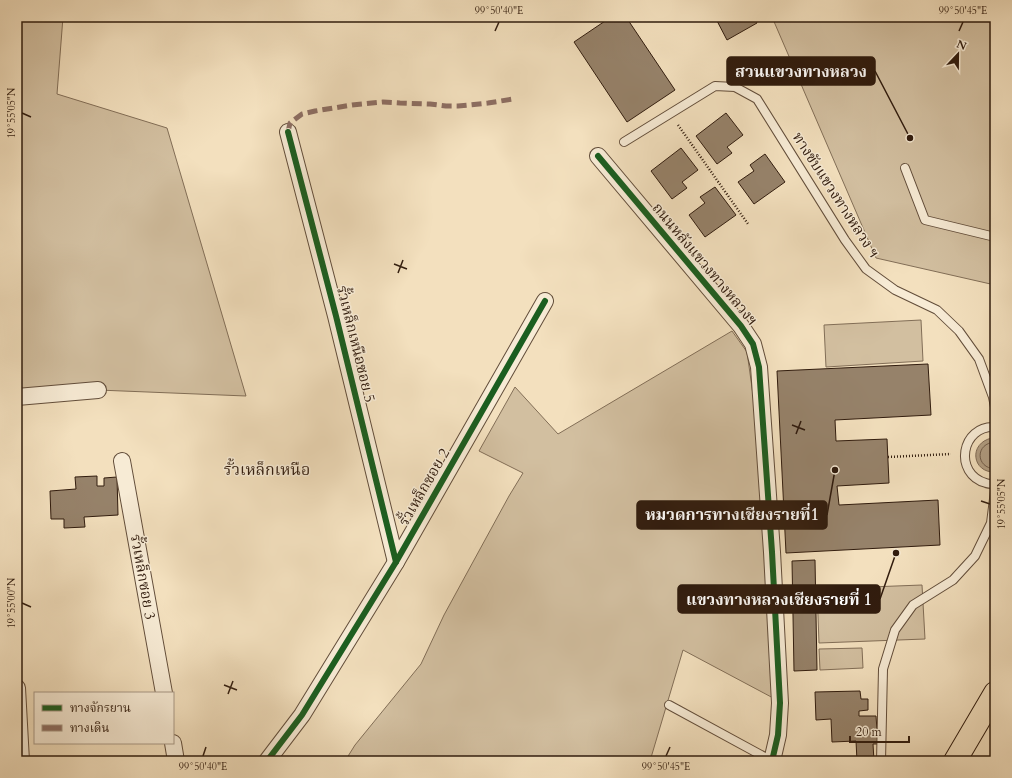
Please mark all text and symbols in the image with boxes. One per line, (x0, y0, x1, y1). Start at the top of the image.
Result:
text: 99°50'40"E (475, 4, 523, 18)
text: 99°50'45"E (939, 4, 987, 18)
north arrow (938, 34, 978, 74)
text: N (954, 36, 969, 54)
callout: สวนแขวงทางหลวง (727, 57, 875, 85)
text: สวนแขวงทางหลวง (735, 61, 867, 83)
text: 19°55'05"N (5, 87, 19, 138)
street label: ทางขับแขวงทางหลวง ฯ (788, 128, 884, 262)
street label: ถนนหลังแขวงทางหลวงฯ (648, 198, 762, 330)
street label: รั้วเหล็กเหนือซอย 5 (332, 283, 381, 404)
street label: รั้วเหล็กซอย 2 (393, 444, 454, 529)
district label: รั้วเหล็กเหนือ (224, 458, 310, 481)
text: 19°55'05"N (995, 478, 1009, 529)
callout: หมวดการทางเชียงรายที่1 (637, 501, 827, 529)
text: หมวดการทางเชียงรายที่1 (645, 503, 819, 526)
street label: รั้วเหล็กซอย 3 (126, 533, 161, 621)
text: 19°55'00"N (5, 577, 19, 628)
callout: แขวงทางหลวงเชียงรายที่ 1 (678, 585, 880, 613)
text: แขวงทางหลวงเชียงรายที่ 1 (686, 588, 872, 611)
legend (34, 692, 174, 744)
text: ทางจักรยาน (70, 700, 131, 716)
scale bar (850, 718, 909, 744)
text: ทางเดิน (70, 720, 109, 736)
text: 20 m (856, 724, 883, 740)
text: 99°50'40"E (179, 760, 227, 774)
text: 99°50'45"E (642, 760, 690, 774)

